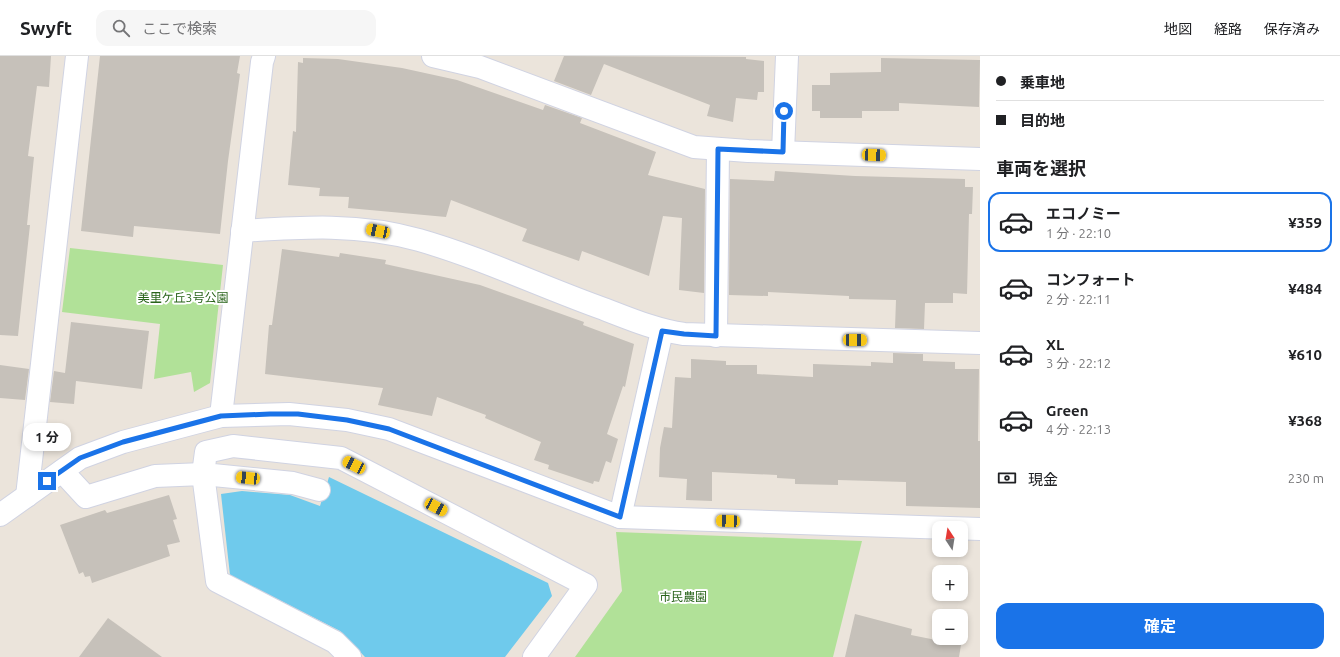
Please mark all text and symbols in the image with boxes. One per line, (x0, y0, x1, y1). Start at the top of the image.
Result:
search box (96, 10, 376, 46)
text: Swyft (20, 17, 72, 39)
icon: search (110, 17, 132, 39)
text: ここで検索 (142, 20, 217, 37)
text: 地図 (1164, 21, 1192, 37)
text: 経路 (1214, 21, 1242, 37)
text: 保存済み (1264, 21, 1320, 37)
text: 乗車地 (1020, 74, 1065, 91)
route start (775, 102, 793, 120)
text: 目的地 (1020, 112, 1065, 129)
car (862, 149, 886, 161)
text: 車両を選択 (996, 158, 1086, 178)
icon: car (998, 204, 1034, 240)
text: エコノミー (1046, 205, 1121, 222)
text: ¥359 (1288, 214, 1322, 231)
car (365, 223, 391, 239)
text: 1 分 · 22:10 (1046, 226, 1111, 240)
icon: car (998, 270, 1034, 306)
text: コンフォート (1046, 271, 1136, 288)
text: ¥484 (1288, 280, 1322, 297)
park label: 美里ケ丘3号公園 (138, 291, 228, 304)
text: 2 分 · 22:11 (1046, 292, 1111, 306)
car (843, 334, 867, 346)
icon: car (998, 336, 1034, 372)
text: XL (1046, 336, 1064, 353)
text: ¥610 (1288, 346, 1322, 363)
text: 3 分 · 22:12 (1046, 356, 1111, 370)
icon: car (998, 402, 1034, 438)
text: Green (1046, 402, 1088, 419)
text: ¥368 (1288, 412, 1322, 429)
text: 4 分 · 22:13 (1046, 422, 1111, 436)
callout: 1 分 (23, 423, 71, 451)
text: 1 分 (35, 430, 59, 444)
car (341, 454, 367, 476)
icon: cash (996, 467, 1018, 489)
car (235, 471, 261, 485)
text: 現金 (1028, 471, 1058, 488)
text: 230 m (1288, 471, 1324, 485)
route end (38, 472, 56, 490)
car (423, 496, 449, 518)
car (716, 515, 740, 527)
north arrow (932, 521, 968, 557)
map controls (932, 521, 968, 645)
button: + (932, 565, 968, 601)
park label: 市民農園 (659, 590, 707, 603)
button: 確定 (996, 603, 1324, 649)
button: − (932, 609, 968, 645)

